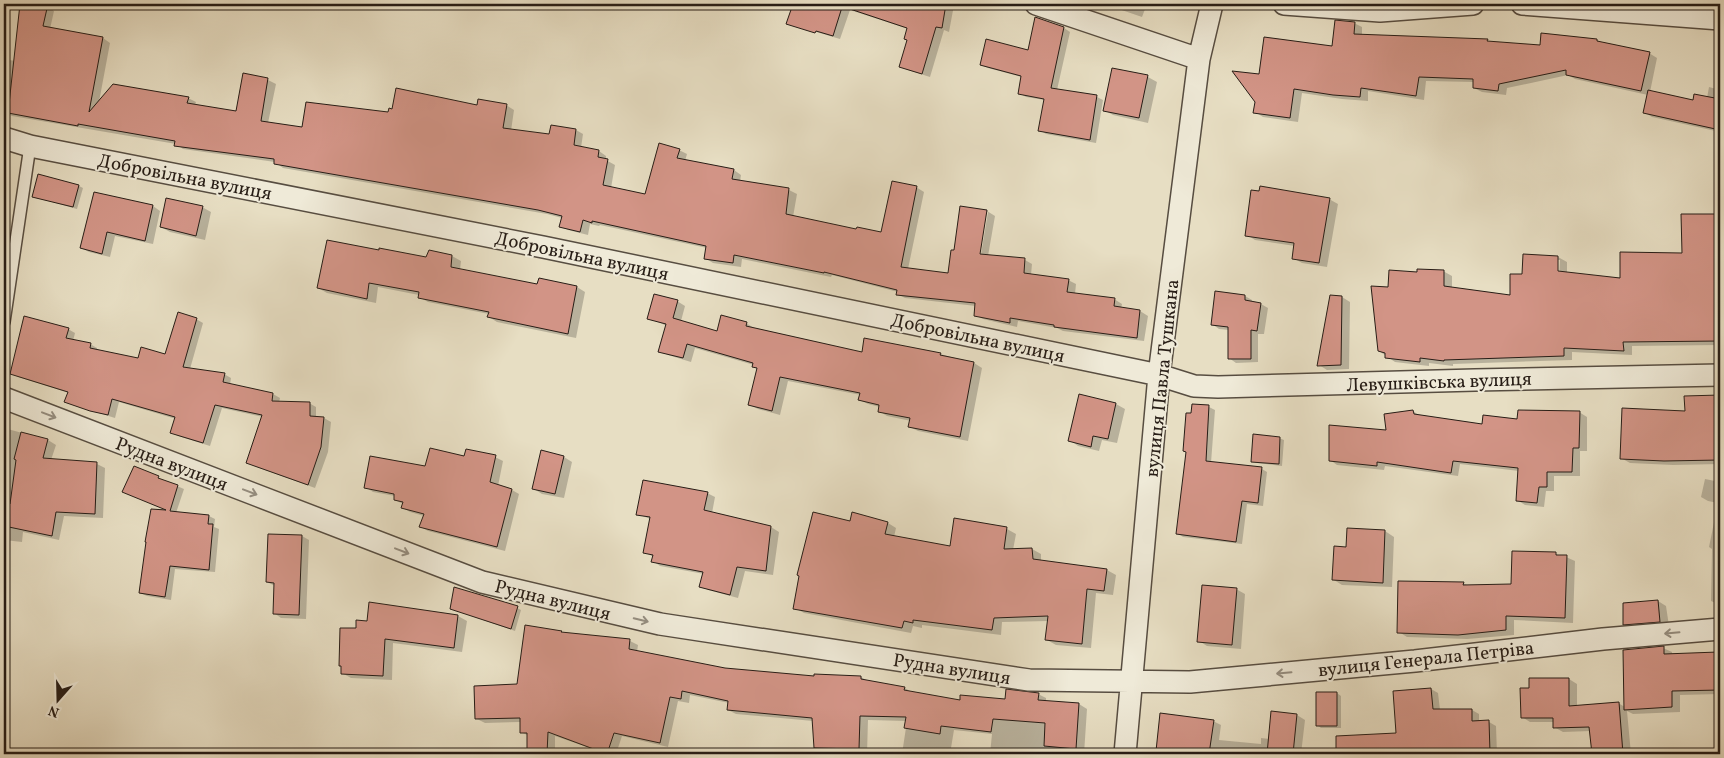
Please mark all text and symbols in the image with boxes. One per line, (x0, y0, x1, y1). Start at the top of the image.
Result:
street label: Добровільна вулиця (95, 148, 274, 208)
street label: Добровільна вулиця (492, 226, 671, 288)
street label: вулиця Павла Тушкана (1140, 278, 1186, 479)
street label: Добровільна вулиця (888, 308, 1067, 370)
street label: Левушківська вулиця (1346, 367, 1532, 399)
one-way arrow (41, 411, 56, 420)
street label: Рудна вулиця (111, 431, 231, 498)
one-way arrow (242, 488, 257, 498)
one-way arrow (393, 547, 409, 556)
street label: Рудна вулиця (492, 574, 613, 628)
one-way arrow (633, 616, 649, 625)
one-way arrow (1664, 628, 1680, 638)
street label: вулиця Генерала Петріва (1317, 636, 1536, 684)
street label: Рудна вулиця (891, 648, 1012, 692)
one-way arrow (1276, 668, 1292, 678)
north arrow (32, 676, 82, 726)
text: N (46, 700, 62, 721)

